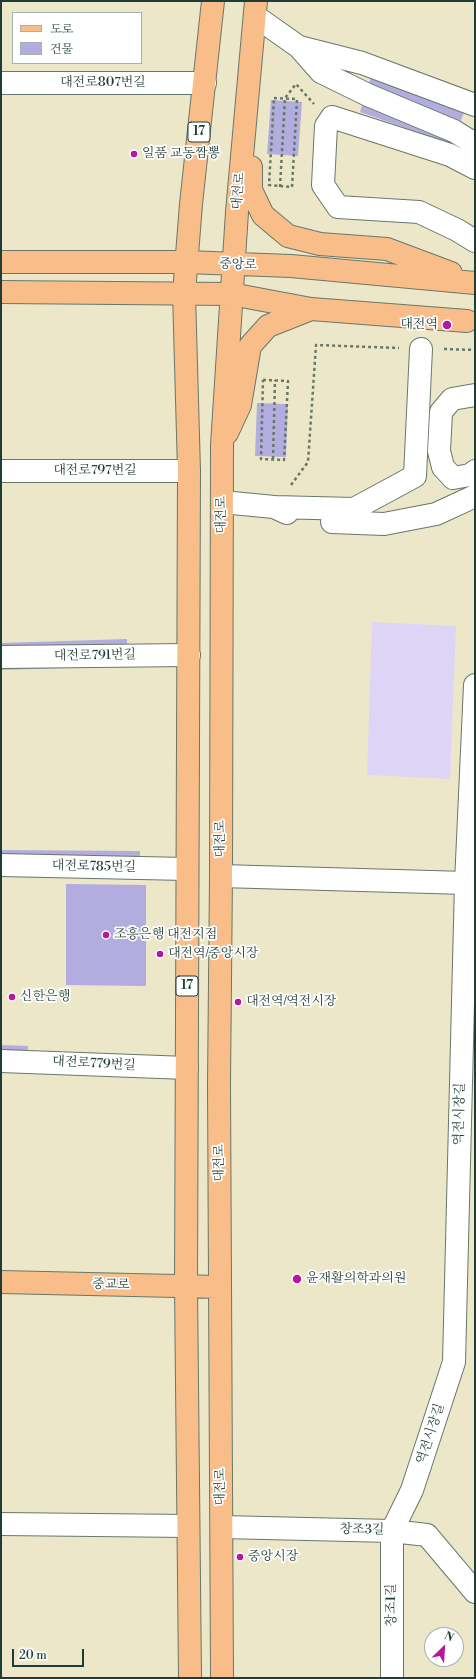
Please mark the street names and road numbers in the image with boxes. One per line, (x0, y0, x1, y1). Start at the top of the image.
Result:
street label: 대전로807번길 (60, 75, 146, 91)
road number: 17 (188, 122, 210, 142)
street label: 대전로 (230, 172, 248, 210)
street label: 중앙로 (219, 257, 257, 273)
street label: 대전로797번길 (53, 463, 137, 479)
street label: 대전로 (214, 496, 230, 534)
street label: 대전로791번길 (54, 647, 136, 665)
street label: 대전로 (213, 820, 229, 858)
street label: 대전로785번길 (52, 858, 136, 876)
road number: 17 (176, 976, 198, 996)
street label: 대전로779번길 (52, 1054, 136, 1074)
street label: 역전시장길 (452, 1082, 468, 1146)
street label: 대전로 (212, 1144, 228, 1182)
street label: 중교로 (92, 1277, 130, 1293)
street label: 역전시장길 (414, 1402, 448, 1466)
street label: 대전로 (213, 1468, 229, 1506)
street label: 창조3길 (339, 1522, 385, 1538)
street label: 창조1길 (384, 1583, 400, 1627)

